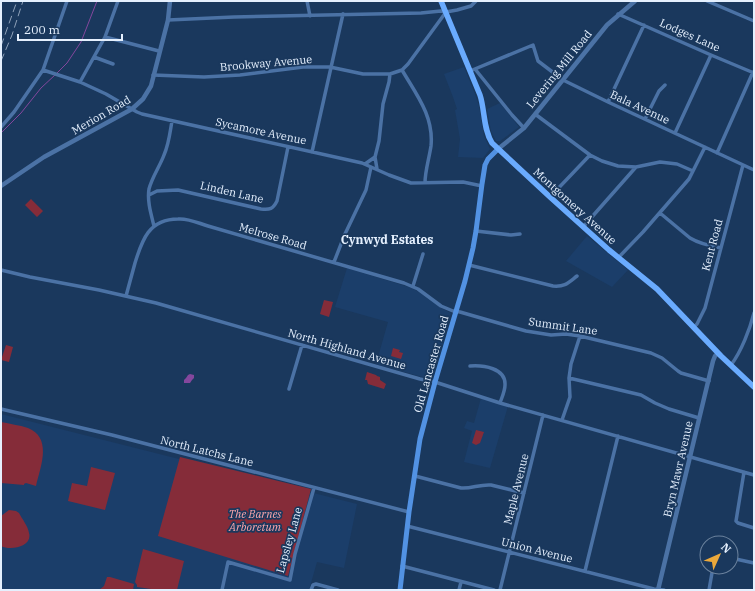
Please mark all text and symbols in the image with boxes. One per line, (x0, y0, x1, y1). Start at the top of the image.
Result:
street label: Lodges Lane (658, 15, 723, 55)
scale bar (18, 16, 122, 42)
text: 200 m (24, 22, 60, 37)
street label: Levering Mill Road (523, 27, 595, 111)
street label: Brookway Avenue (219, 52, 313, 74)
street label: Bala Avenue (608, 87, 672, 127)
street label: Merion Road (69, 92, 133, 138)
street label: Sycamore Avenue (214, 115, 308, 147)
street label: Montgomery Avenue (530, 165, 620, 247)
street label: Linden Lane (199, 178, 265, 206)
street label: Kent Road (698, 217, 726, 272)
street label: Melrose Road (237, 220, 309, 252)
district label: Cynwyd Estates (341, 232, 433, 247)
street label: Old Lancaster Road (410, 314, 452, 414)
street label: Summit Lane (528, 314, 599, 338)
street label: North Highland Avenue (286, 325, 408, 373)
street label: Bryn Mawr Avenue (660, 420, 696, 518)
street label: North Latchs Lane (159, 433, 255, 469)
street label: Maple Avenue (500, 452, 532, 526)
street label: Lapsley Lane (273, 505, 305, 574)
park label: The Barnes Arboretum (228, 507, 282, 534)
street label: Union Avenue (500, 534, 574, 566)
north arrow (699, 535, 739, 575)
text: N (718, 540, 734, 556)

